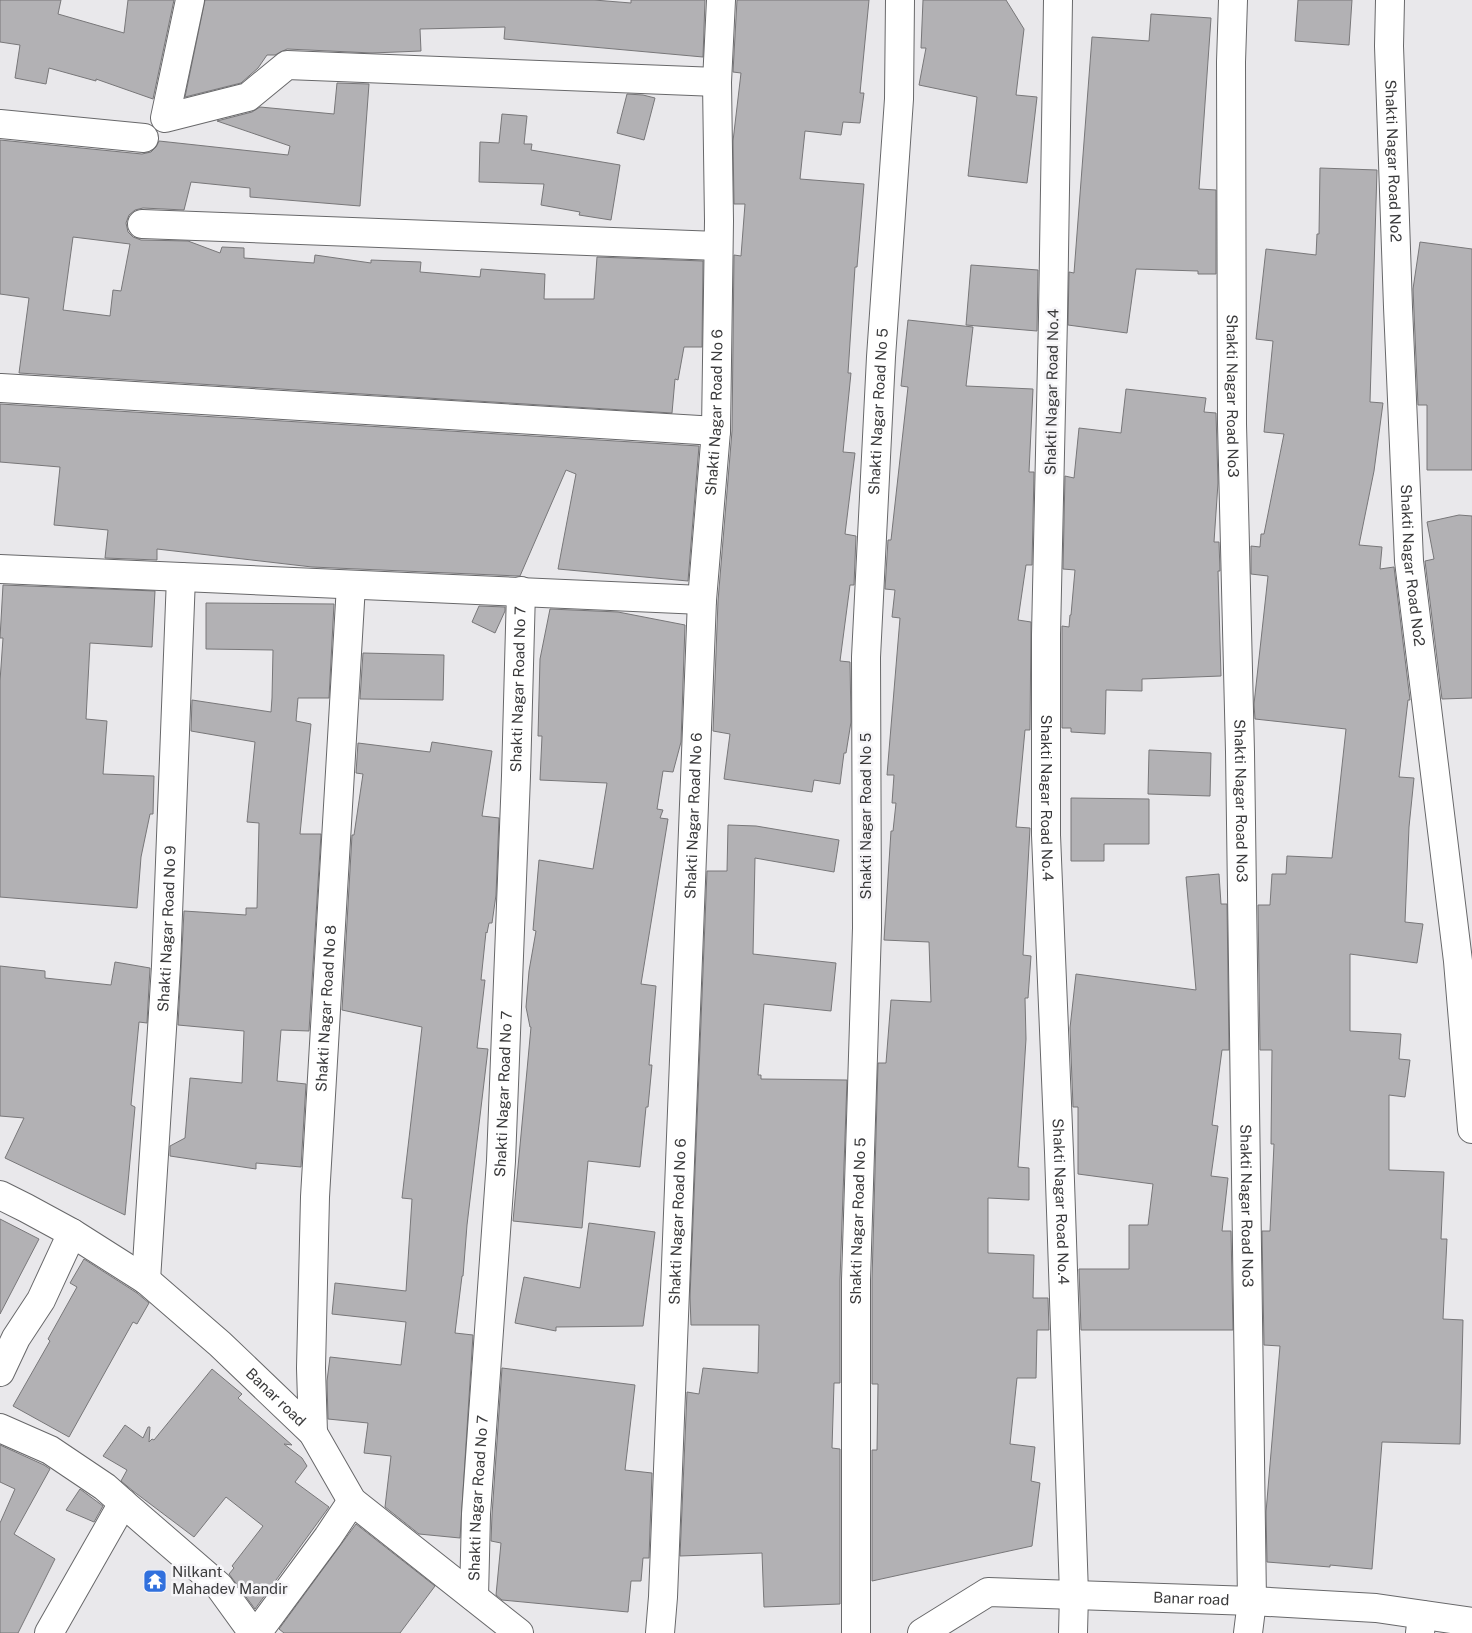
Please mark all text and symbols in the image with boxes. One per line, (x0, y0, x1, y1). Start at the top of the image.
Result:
street label: Shakti Nagar Road No2 (1382, 79, 1405, 243)
street label: Shakti Nagar Road No.4 (1042, 309, 1061, 475)
street label: Shakti Nagar Road No3 (1224, 314, 1242, 478)
street label: Shakti Nagar Road No 5 (865, 327, 891, 495)
street label: Shakti Nagar Road No 6 (702, 329, 725, 496)
street label: Shakti Nagar Road No2 (1398, 484, 1428, 647)
street label: Shakti Nagar Road No 7 (507, 606, 529, 773)
street label: Shakti Nagar Road No.4 (1038, 715, 1057, 881)
street label: Shakti Nagar Road No3 (1231, 719, 1251, 883)
street label: Shakti Nagar Road No 6 (681, 732, 705, 899)
street label: Shakti Nagar Road No 5 (857, 733, 874, 899)
street label: Shakti Nagar Road No 9 (154, 845, 179, 1012)
street label: Shakti Nagar Road No 8 (312, 924, 339, 1092)
street label: Shakti Nagar Road No 7 (491, 1010, 515, 1178)
street label: Shakti Nagar Road No.4 (1050, 1118, 1073, 1285)
street label: Shakti Nagar Road No3 (1237, 1124, 1257, 1288)
street label: Shakti Nagar Road No 5 (847, 1137, 868, 1305)
street label: Shakti Nagar Road No 6 (665, 1138, 689, 1305)
street label: Banar road (243, 1364, 309, 1429)
street label: Shakti Nagar Road No 7 (465, 1414, 491, 1581)
place label: Nilkant Mahadev Mandir (172, 1563, 288, 1597)
temple icon: Nilkant Mahadev Mandir (142, 1568, 168, 1594)
street label: Banar road (1153, 1589, 1230, 1608)

